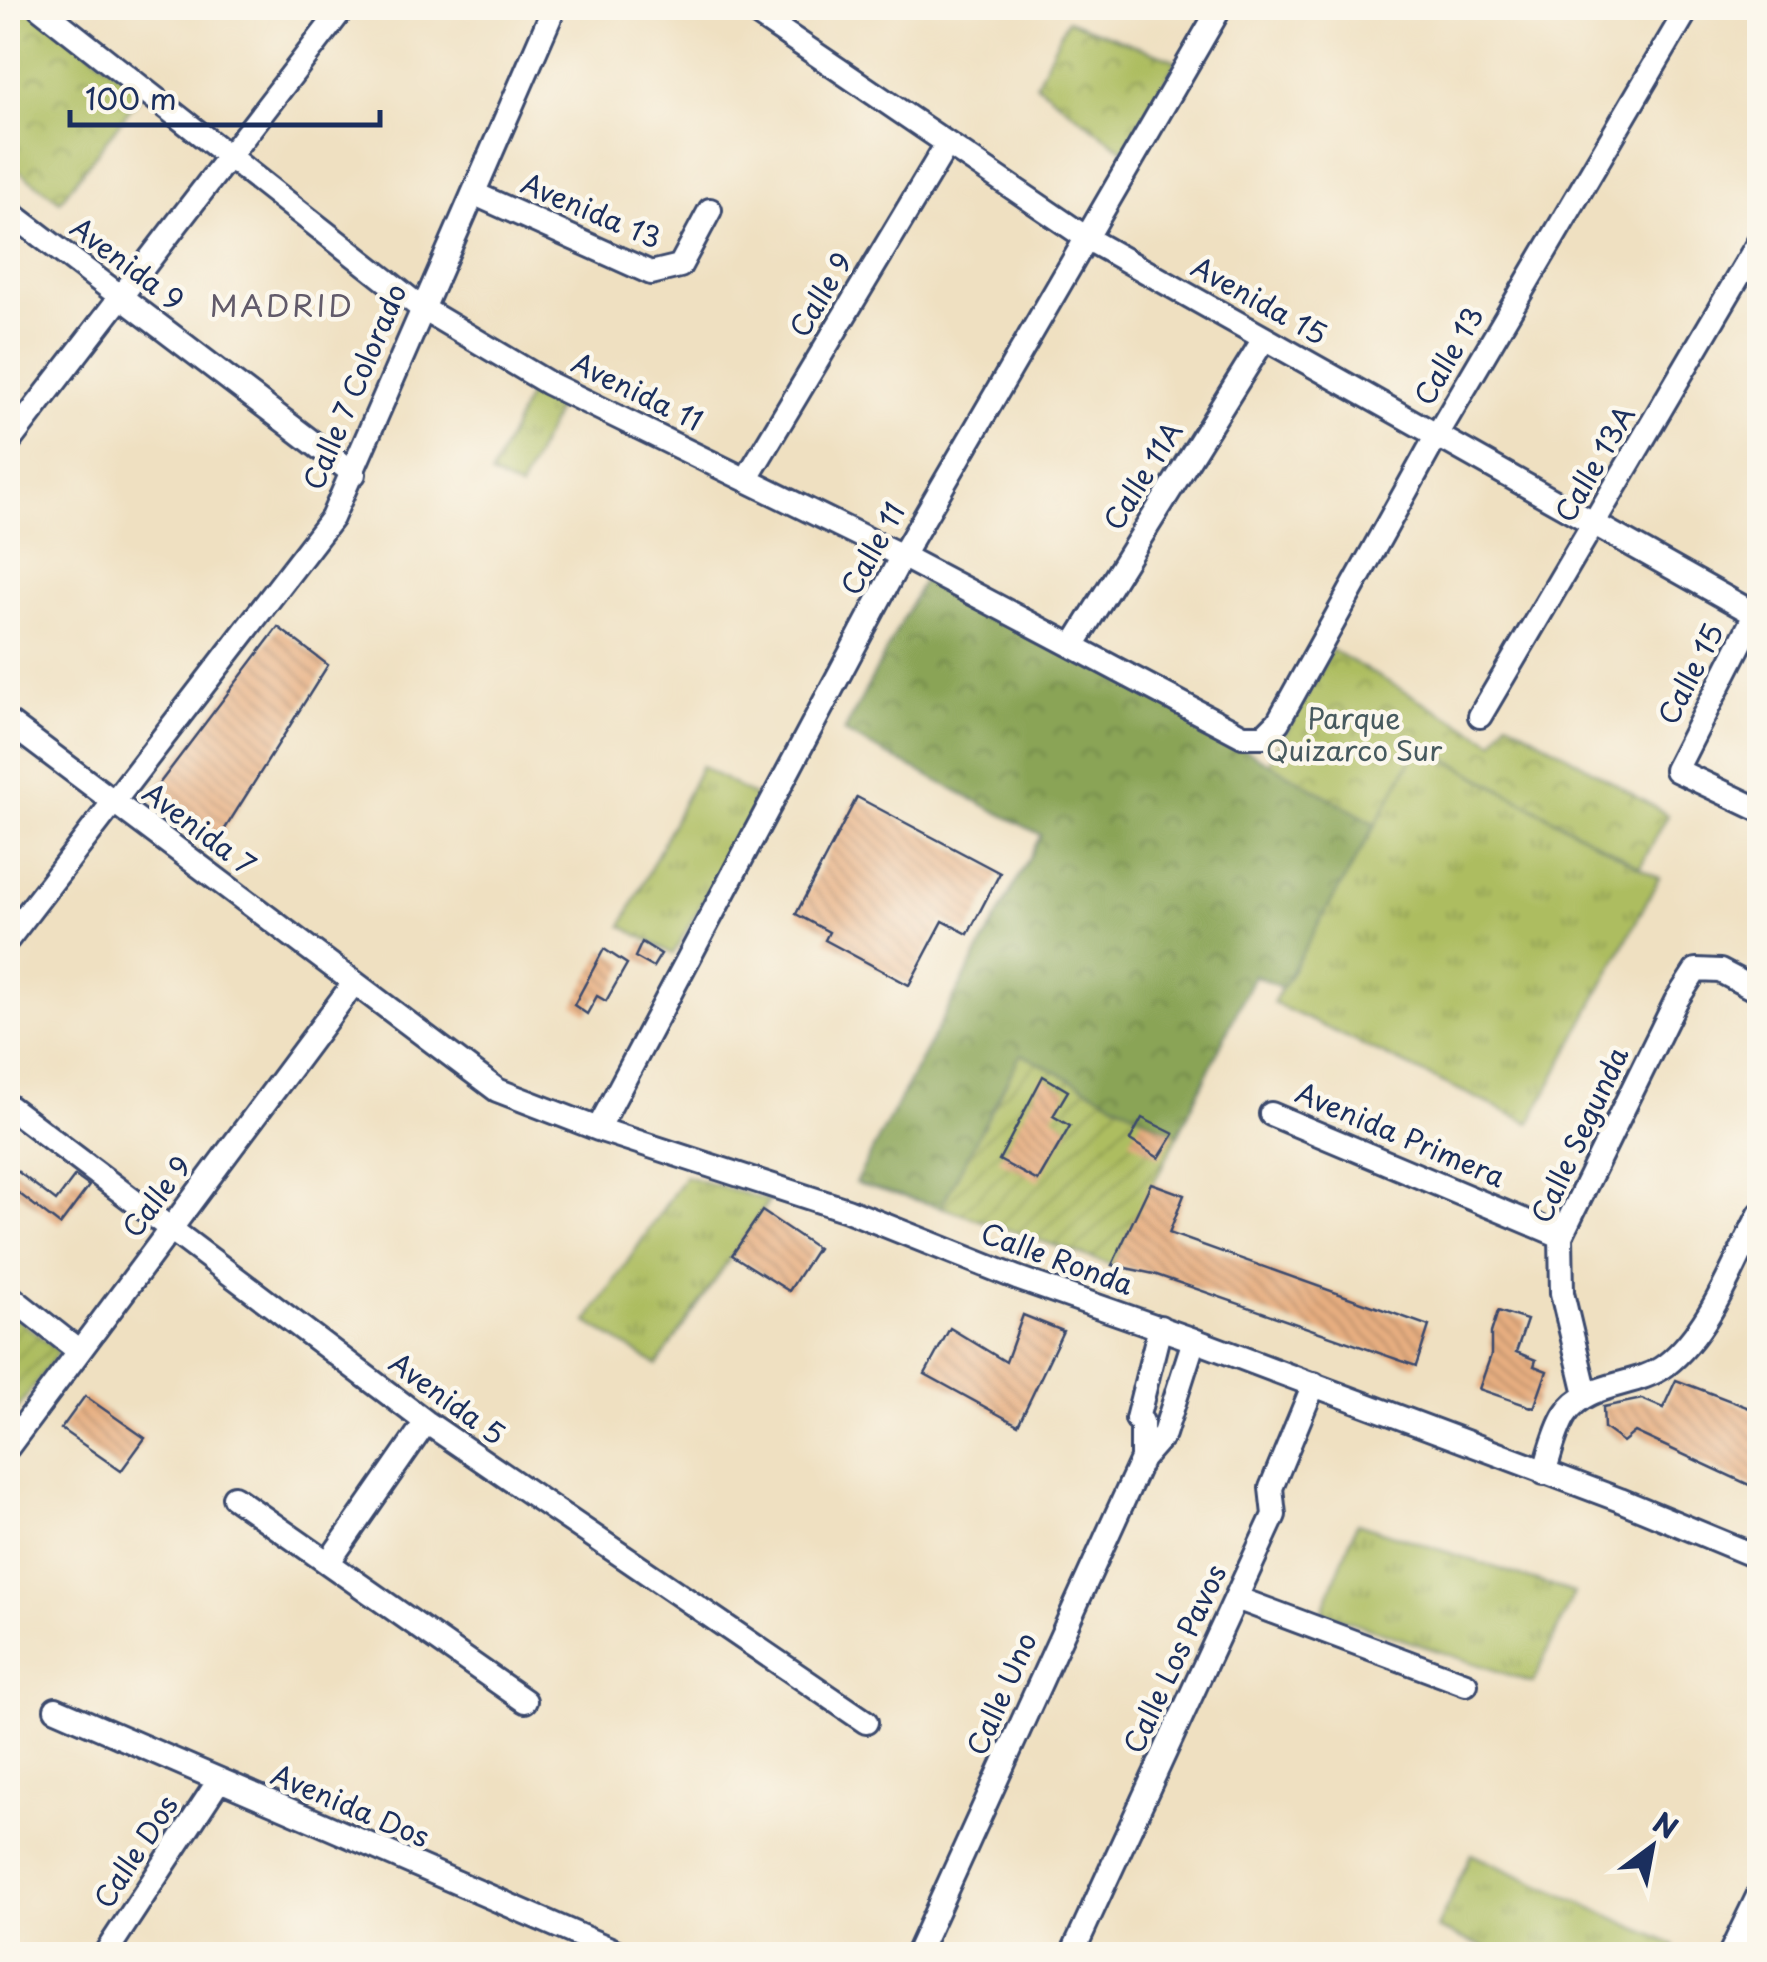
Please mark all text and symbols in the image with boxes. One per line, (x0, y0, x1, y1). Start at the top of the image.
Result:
scale bar (70, 65, 380, 127)
text: 100 m (85, 75, 177, 120)
street label: Avenida 13 (515, 161, 668, 258)
street label: Avenida 9 (62, 206, 194, 320)
street label: Calle 9 (777, 243, 862, 345)
street label: Avenida 15 (1184, 245, 1335, 355)
street label: Calle 7 Colorado (291, 277, 416, 496)
district label: MADRID (210, 282, 354, 327)
street label: Calle 13 (1402, 298, 1493, 413)
street label: Avenida 11 (565, 340, 710, 441)
street label: Calle 13A (1543, 397, 1645, 530)
street label: Calle 11A (1091, 412, 1192, 538)
street label: Calle 11 (829, 494, 915, 603)
street label: Calle 15 (1646, 615, 1734, 732)
park label: Parque Quizarco Sur (1266, 696, 1442, 771)
street label: Avenida 7 (134, 771, 266, 885)
street label: Calle Segunda (1519, 1038, 1639, 1230)
street label: Avenida Primera (1289, 1070, 1512, 1197)
street label: Calle 9 (111, 1146, 201, 1246)
street label: Calle Ronda (975, 1210, 1141, 1305)
street label: Avenida 5 (381, 1341, 515, 1455)
street label: Calle Los Pavos (1111, 1557, 1236, 1760)
street label: Calle Uno (954, 1625, 1047, 1762)
street label: Avenida Dos (265, 1752, 436, 1857)
street label: Calle Dos (82, 1786, 187, 1916)
north arrow (1602, 1797, 1702, 1897)
text: N (1645, 1800, 1687, 1849)

